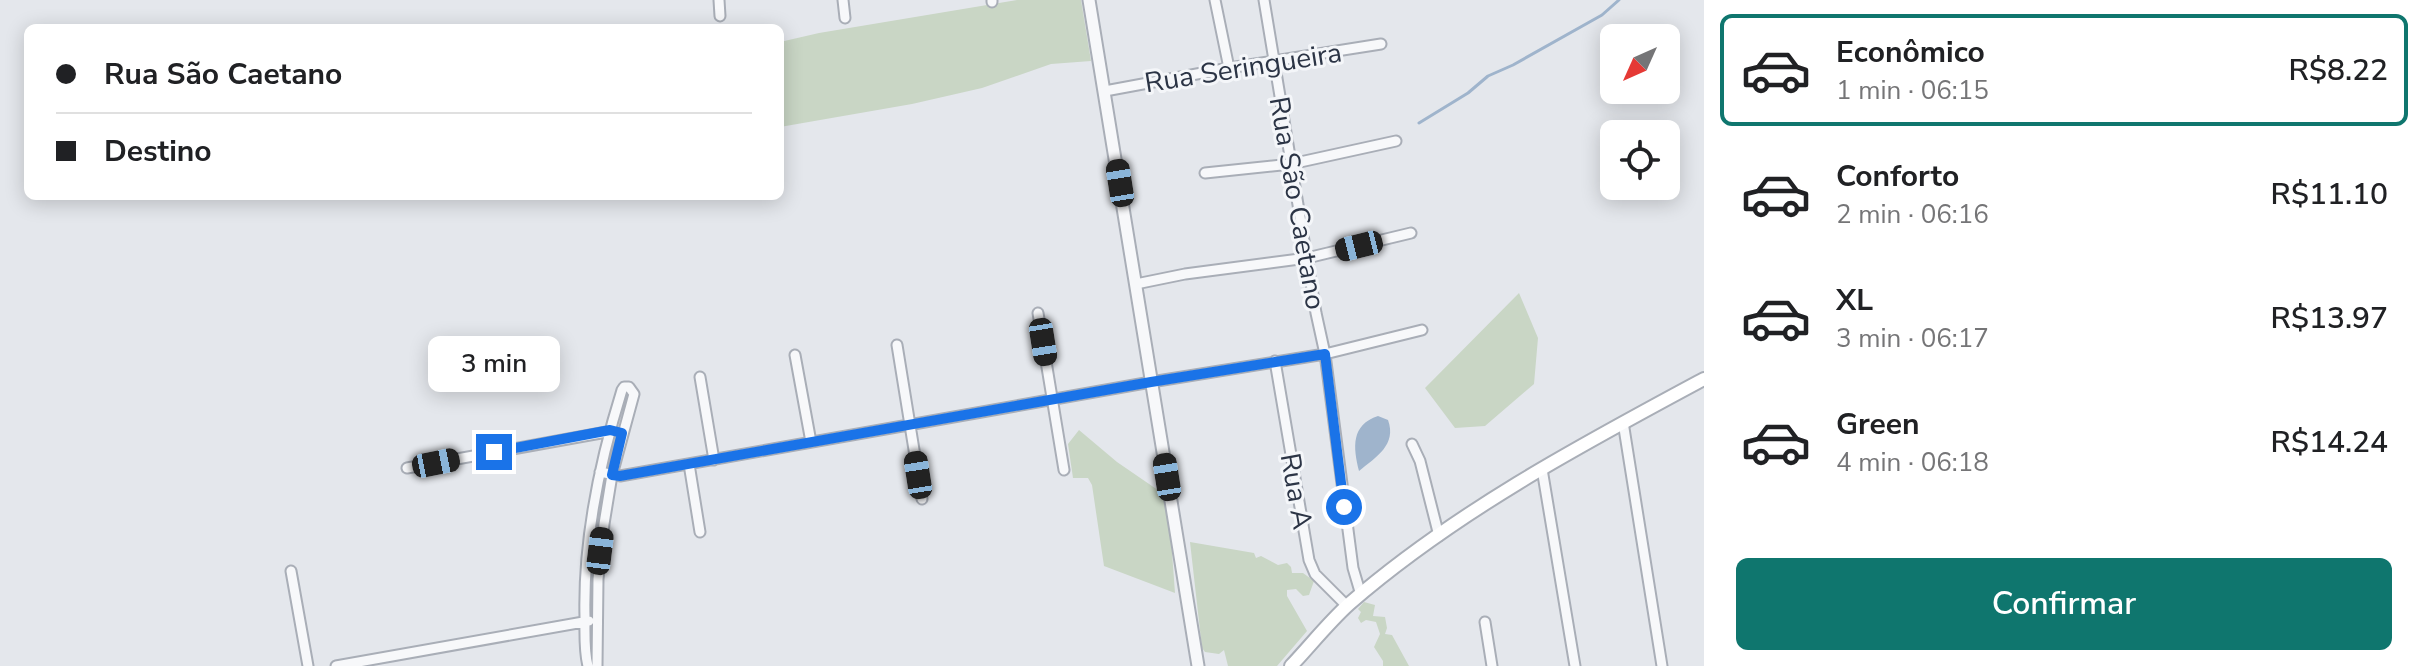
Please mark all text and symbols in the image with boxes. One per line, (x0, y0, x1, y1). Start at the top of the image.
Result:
north arrow (1600, 24, 1680, 104)
map controls (1600, 24, 1680, 200)
text: Econômico (1836, 32, 1985, 73)
street label: Rua Seringueira (1142, 34, 1345, 102)
icon: car (1740, 34, 1812, 106)
text: R$8.22 (2289, 50, 2388, 91)
text: Rua São Caetano (104, 54, 342, 95)
text: 1 min · 06:15 (1836, 73, 1989, 108)
street label: Rua São Caetano (1260, 94, 1334, 313)
button: locate (1600, 120, 1680, 200)
text: Destino (104, 131, 212, 172)
text: Conforto (1836, 156, 1959, 197)
car (1104, 157, 1136, 209)
icon: car (1740, 158, 1812, 230)
text: R$11.10 (2271, 174, 2388, 215)
text: 2 min · 06:16 (1836, 197, 1989, 232)
car (1333, 229, 1385, 263)
text: XL (1836, 280, 1873, 321)
icon: car (1740, 282, 1812, 354)
text: R$13.97 (2271, 298, 2388, 339)
car (1027, 316, 1059, 368)
text: 3 min · 06:17 (1836, 321, 1989, 356)
callout: 3 min (428, 336, 560, 392)
text: 3 min (461, 346, 527, 381)
text: Green (1836, 404, 1920, 445)
icon: car (1740, 406, 1812, 478)
text: R$14.24 (2271, 422, 2388, 463)
route end (476, 434, 512, 470)
text: 4 min · 06:18 (1836, 445, 1989, 480)
car (410, 447, 462, 479)
car (902, 449, 934, 501)
street label: Rua A (1271, 450, 1321, 532)
car (1151, 451, 1183, 503)
route start (1326, 489, 1362, 525)
car (585, 526, 615, 576)
button: Confirmar (1736, 558, 2392, 650)

